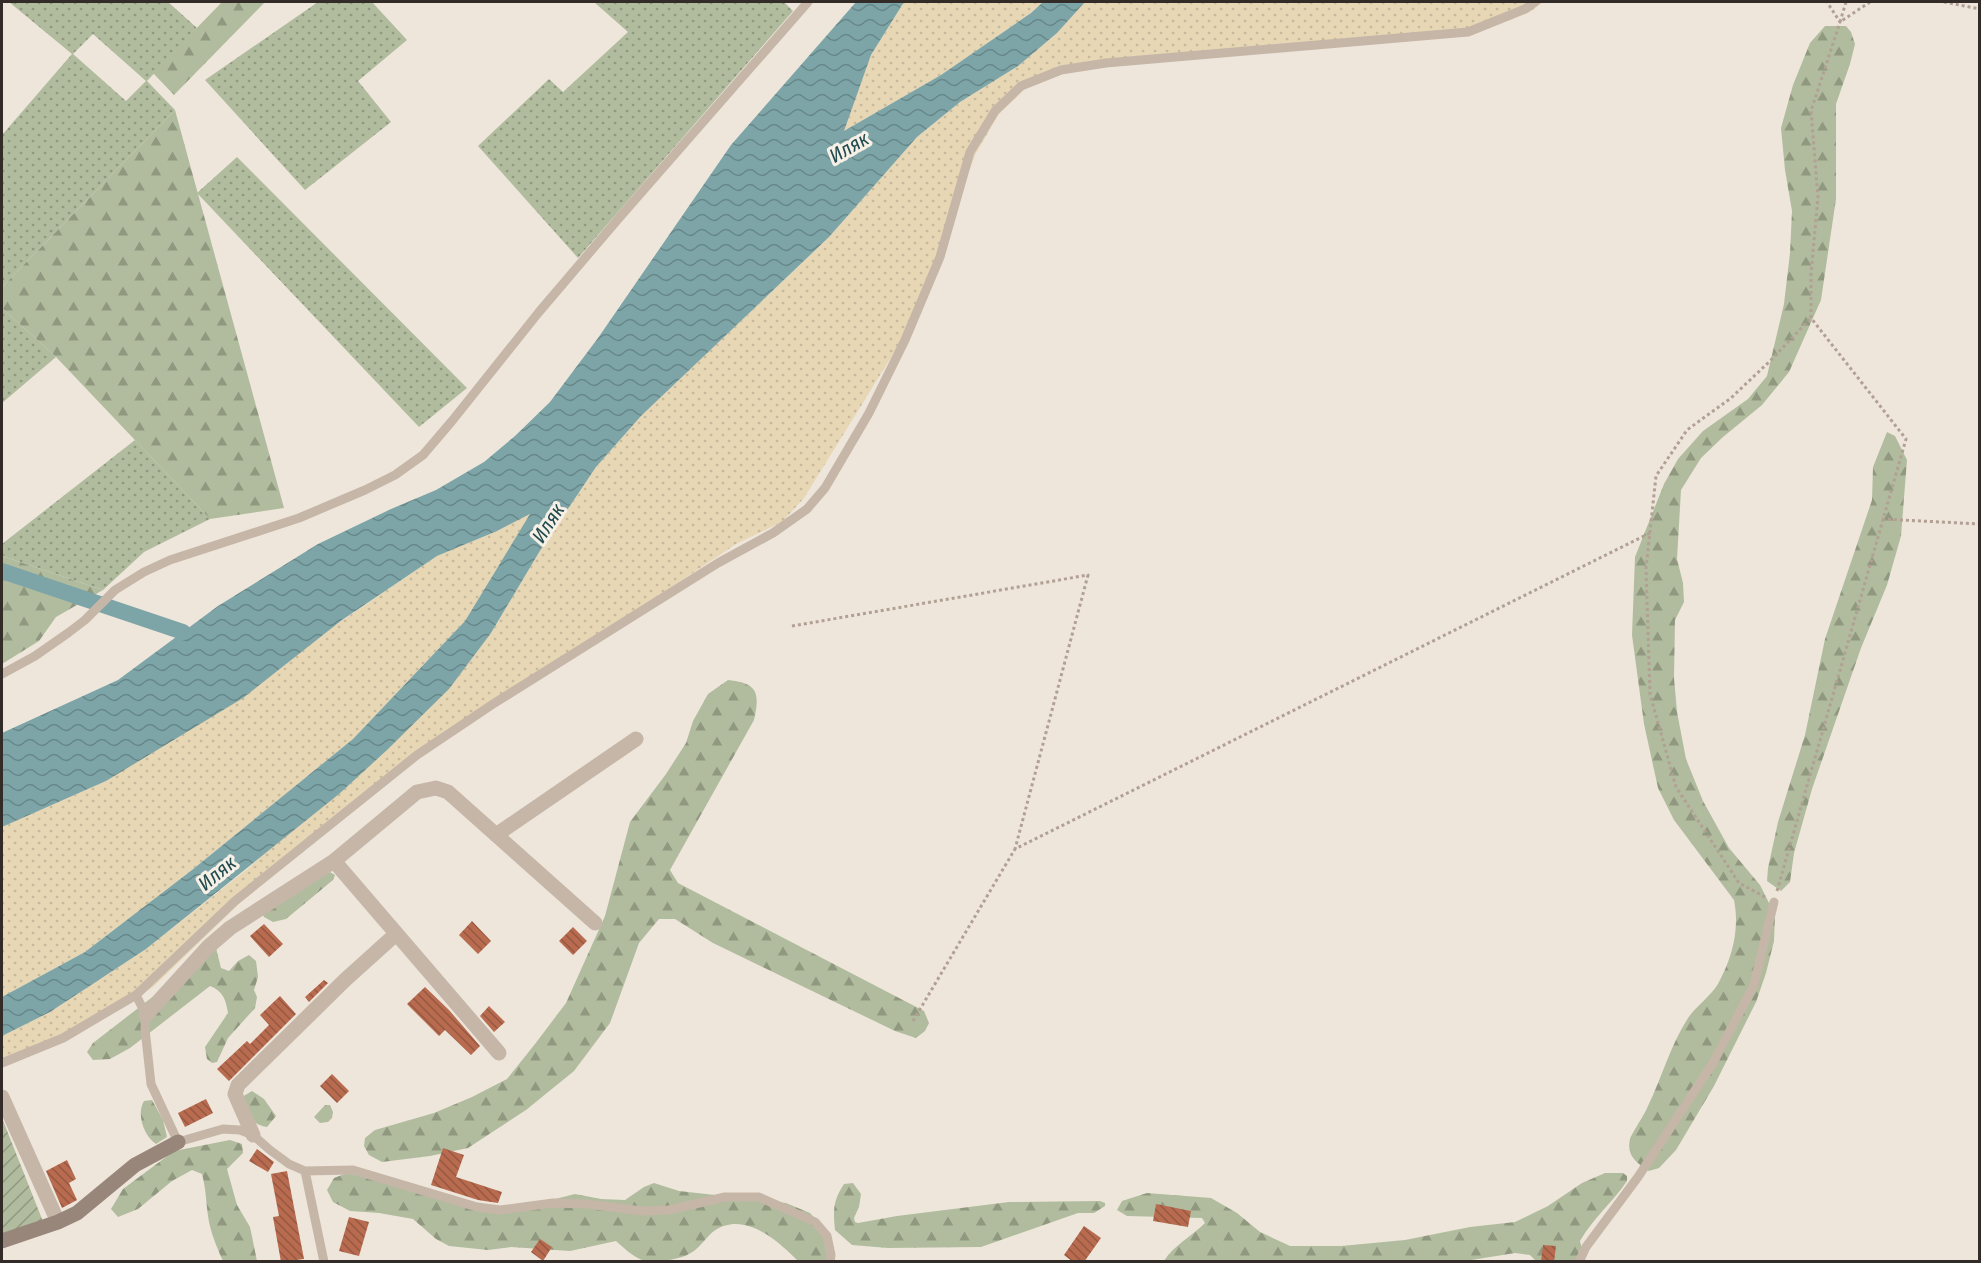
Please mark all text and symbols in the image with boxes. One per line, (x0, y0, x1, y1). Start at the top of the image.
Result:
water label: Иляк (825, 126, 873, 168)
water label: Иляк (526, 499, 570, 547)
water label: Иляк (193, 850, 241, 896)

